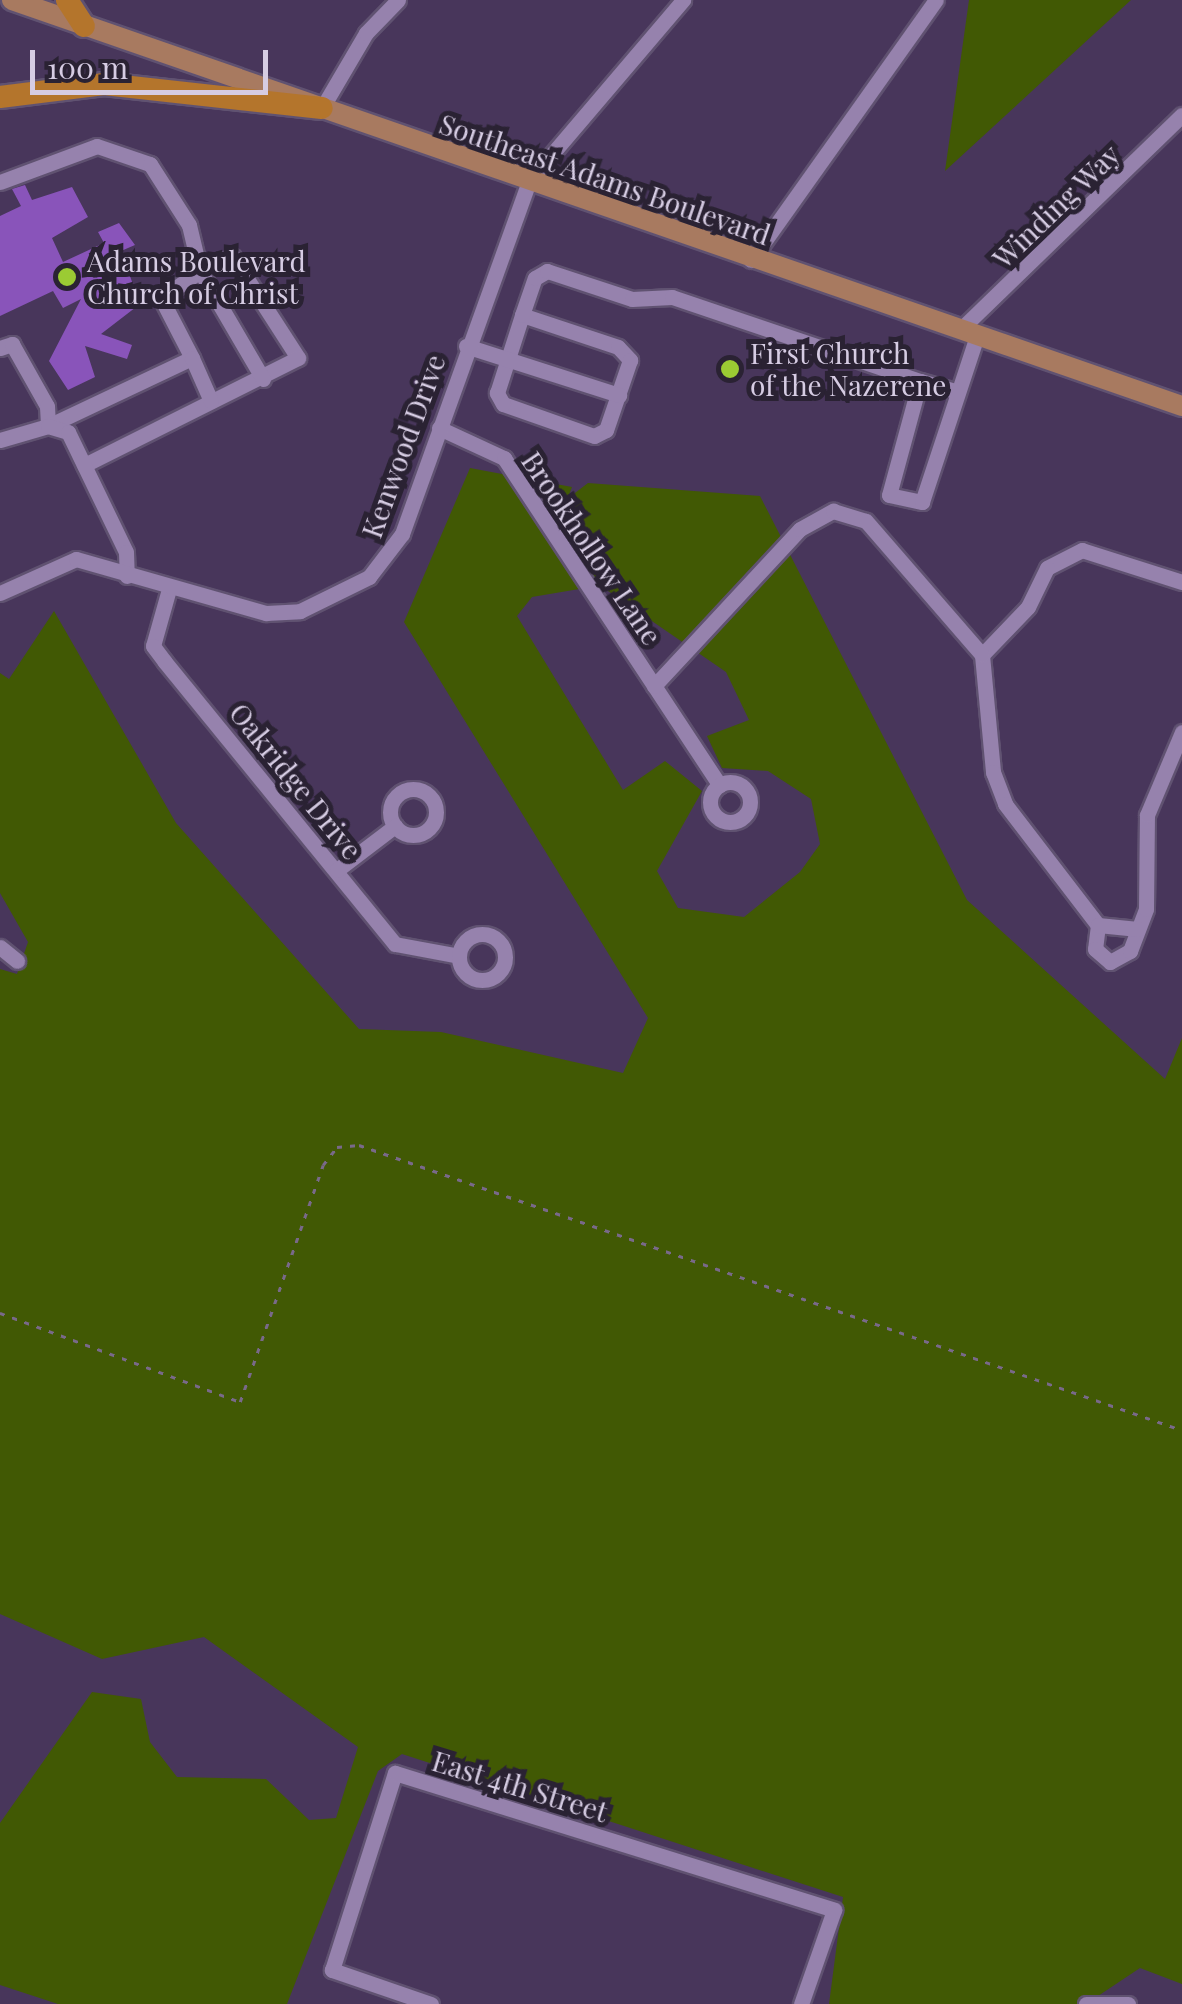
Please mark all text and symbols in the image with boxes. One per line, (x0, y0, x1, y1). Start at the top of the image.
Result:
scale bar (35, 30, 272, 92)
text: 100 m (47, 47, 128, 87)
street label: Southeast Adams Boulevard (434, 106, 776, 252)
street label: Winding Way (985, 137, 1127, 275)
place label: Adams Boulevard Church of Christ (87, 244, 306, 310)
marker: Adams Boulevard Church of Christ (56, 266, 78, 288)
place label: First Church of the Nazerene (750, 336, 947, 402)
street label: Kenwood Drive (354, 350, 452, 542)
marker: First Church of the Nazerene (719, 358, 741, 380)
street label: Brookhollow Lane (515, 445, 669, 651)
street label: Oakridge Drive (223, 696, 369, 866)
street label: East 4th Street (428, 1743, 612, 1829)

